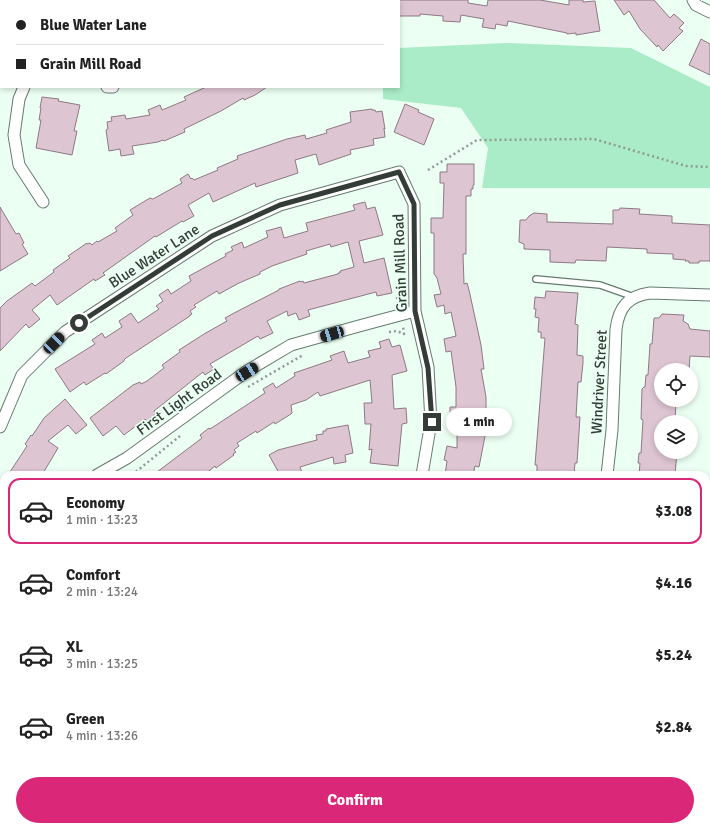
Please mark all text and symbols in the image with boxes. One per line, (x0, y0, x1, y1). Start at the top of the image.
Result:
text: Blue Water Lane (40, 16, 147, 34)
text: Grain Mill Road (40, 55, 141, 73)
street label: Grain Mill Road (389, 213, 411, 313)
street label: Blue Water Lane (105, 220, 203, 292)
route start (70, 314, 88, 332)
car (319, 325, 345, 343)
street label: Windriver Street (587, 329, 611, 435)
car (41, 330, 67, 356)
car (234, 361, 260, 383)
map controls (654, 363, 698, 459)
button: locate (654, 363, 698, 407)
street label: First Light Road (133, 365, 225, 439)
callout: 1 min (446, 408, 512, 436)
route end (423, 413, 441, 431)
text: 1 min (463, 414, 495, 430)
button: layers (654, 415, 698, 459)
icon: car (18, 493, 54, 529)
text: Economy (66, 494, 125, 512)
text: $3.08 (655, 502, 692, 520)
text: 1 min · 13:23 (66, 512, 138, 528)
icon: car (18, 565, 54, 601)
text: Comfort (66, 566, 120, 584)
text: $4.16 (655, 574, 692, 592)
text: 2 min · 13:24 (66, 584, 138, 600)
icon: car (18, 637, 54, 673)
text: XL (66, 638, 83, 656)
text: $5.24 (655, 646, 692, 664)
text: 3 min · 13:25 (66, 656, 138, 672)
icon: car (18, 709, 54, 745)
text: Green (66, 710, 105, 728)
text: $2.84 (655, 718, 692, 736)
text: 4 min · 13:26 (66, 728, 138, 744)
button: Confirm (16, 777, 694, 823)

